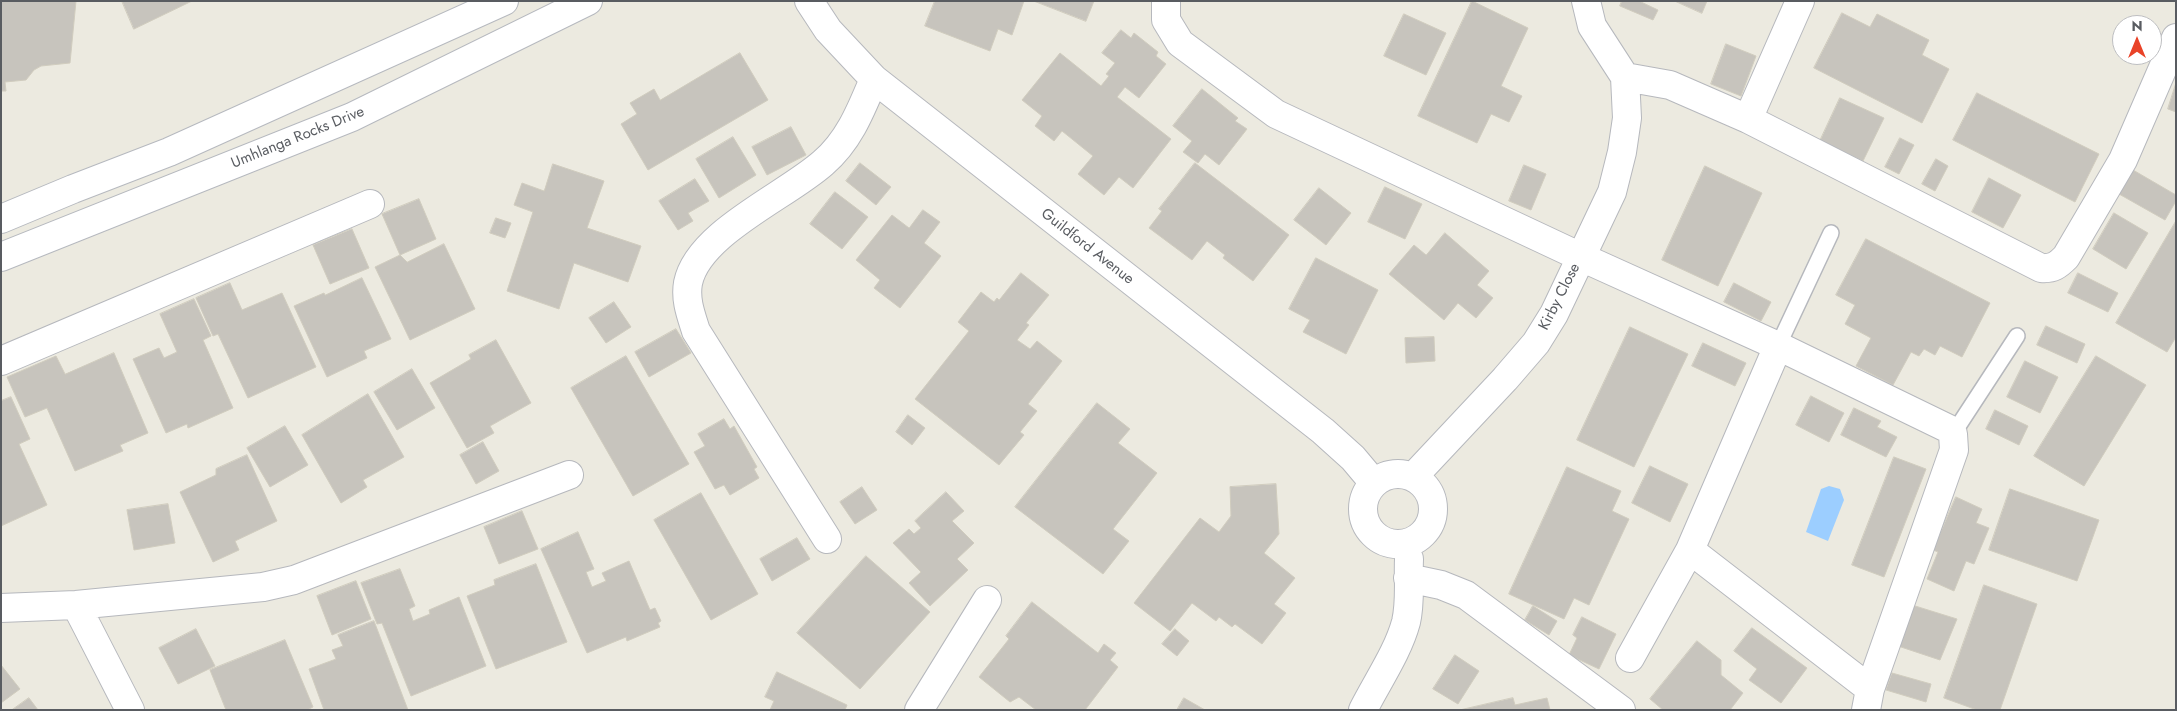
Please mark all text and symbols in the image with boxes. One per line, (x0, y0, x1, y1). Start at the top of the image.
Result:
north arrow (2112, 15, 2162, 65)
text: N (2131, 16, 2143, 36)
street label: Umhlanga Rocks Drive (229, 103, 367, 173)
street label: Guildford Avenue (1037, 205, 1137, 289)
street label: Kirby Close (1535, 261, 1585, 333)

